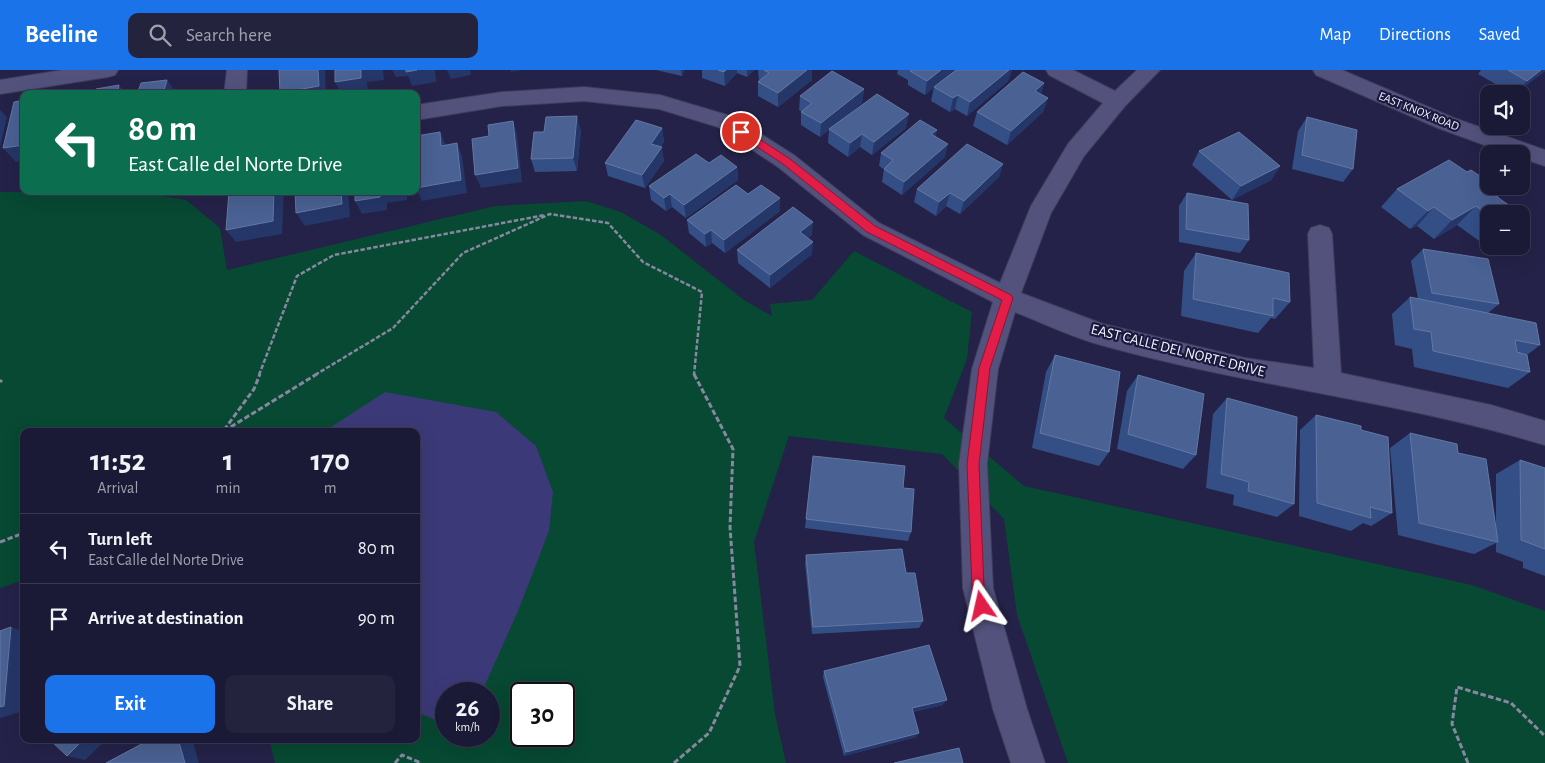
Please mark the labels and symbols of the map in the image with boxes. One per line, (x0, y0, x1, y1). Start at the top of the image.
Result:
street label: EAST KNOX ROAD (1377, 89, 1461, 133)
pin (720, 111, 762, 153)
street label: EAST CALLE DEL NORTE DRIVE (1089, 322, 1266, 379)
position arrow (955, 579, 1007, 631)
speed limit sign: 30 (510, 682, 575, 747)

